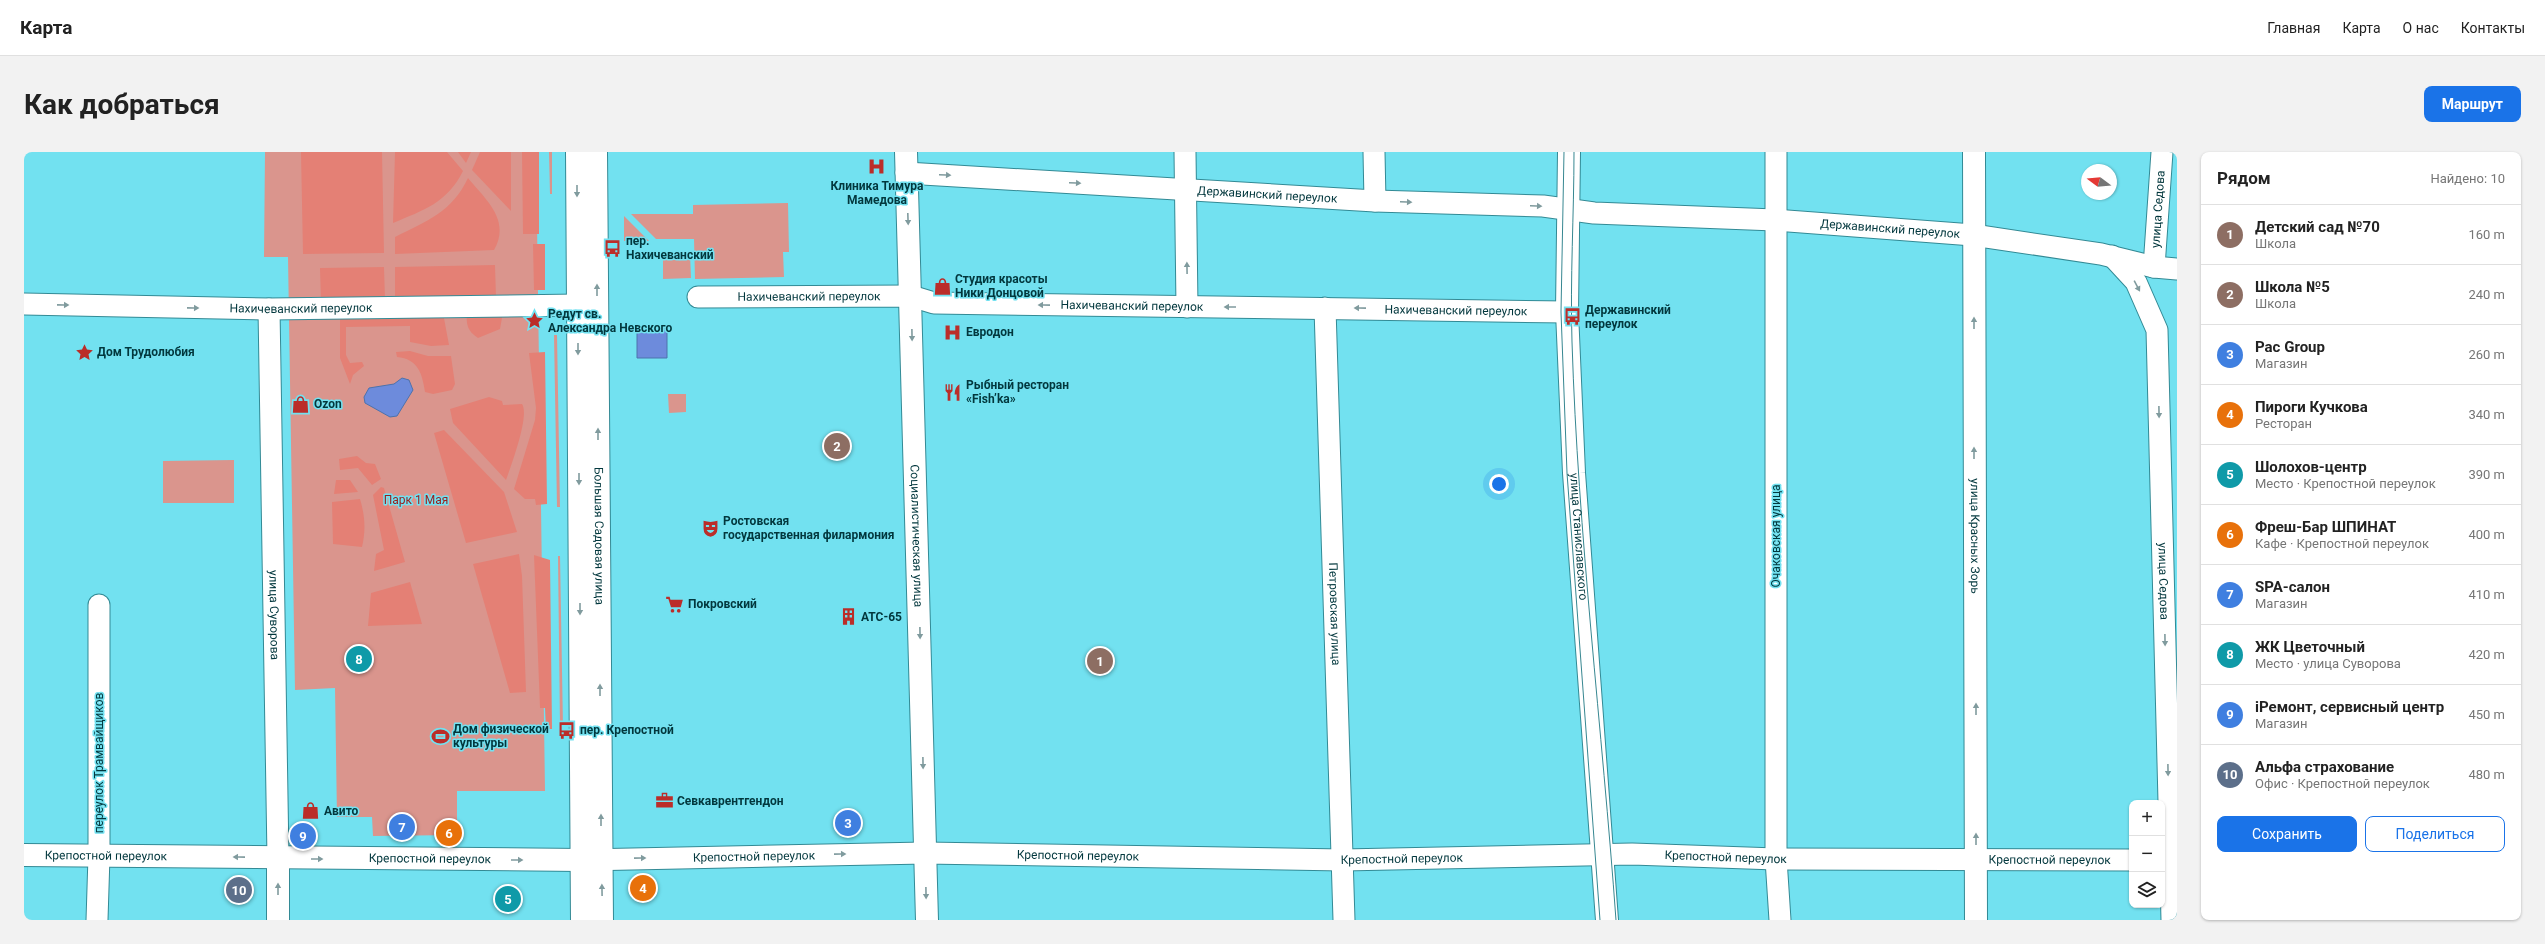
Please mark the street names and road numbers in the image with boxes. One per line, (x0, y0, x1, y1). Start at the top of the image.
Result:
street label: улица Седова (2148, 170, 2168, 248)
street label: Державинский переулок (1197, 183, 1338, 206)
street label: Державинский переулок (1820, 216, 1961, 241)
street label: Нахичеванский переулок (737, 289, 881, 304)
street label: Нахичеванский переулок (1060, 298, 1204, 314)
street label: Нахичеванский переулок (229, 301, 373, 316)
street label: Нахичеванский переулок (1384, 302, 1528, 318)
street label: Социалистическая улица (908, 464, 925, 607)
street label: Большая Садовая улица (591, 467, 607, 605)
street label: улица Станиславского (1567, 472, 1590, 601)
street label: улица Красных Зорь (1968, 478, 1982, 594)
street label: Очаковская улица (1769, 484, 1783, 588)
street label: улица Седова (2155, 542, 2171, 620)
street label: Петровская улица (1326, 562, 1343, 666)
street label: улица Суворова (266, 570, 282, 660)
street label: переулок Трамвайщиков (92, 693, 106, 833)
street label: Крепостной переулок (45, 848, 168, 863)
street label: Крепостной переулок (693, 848, 816, 865)
street label: Крепостной переулок (1017, 848, 1140, 864)
street label: Крепостной переулок (1664, 848, 1787, 866)
street label: Крепостной переулок (1341, 850, 1464, 867)
street label: Крепостной переулок (369, 851, 492, 866)
street label: Крепостной переулок (1989, 853, 2111, 867)

